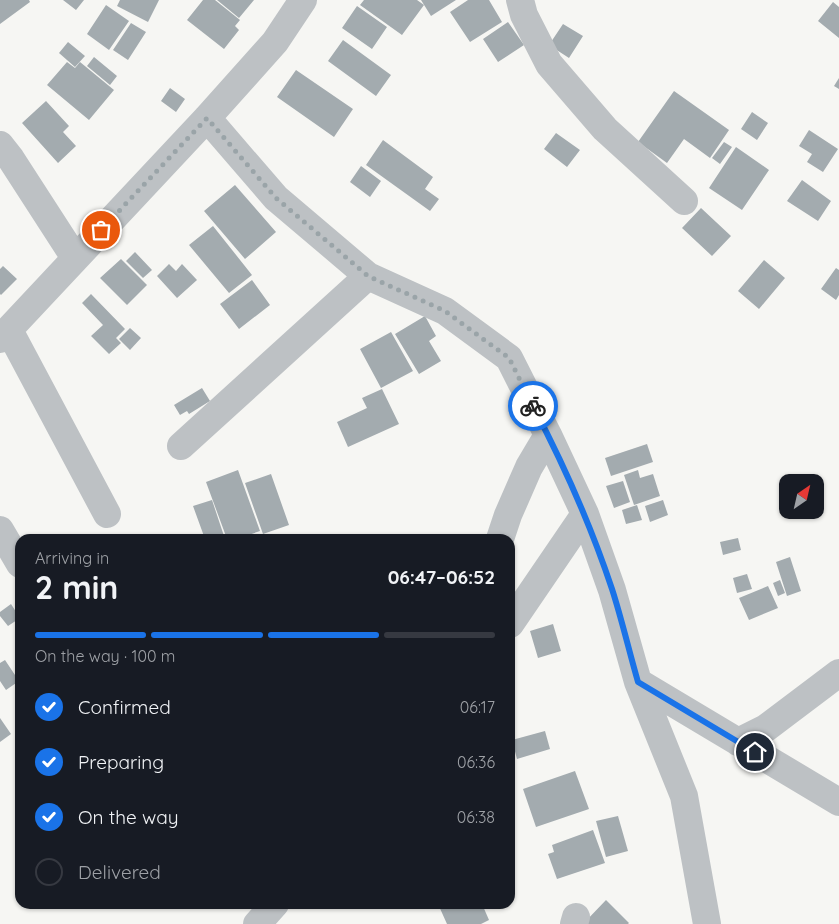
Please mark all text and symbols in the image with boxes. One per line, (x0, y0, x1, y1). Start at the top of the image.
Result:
pin (80, 209, 122, 251)
icon: bag (87, 216, 115, 244)
courier (508, 381, 558, 431)
icon: bike (519, 392, 547, 420)
north arrow (779, 474, 824, 519)
map controls (779, 474, 824, 519)
text: Arriving in (35, 548, 109, 568)
text: 06:47–06:52 (388, 565, 495, 589)
text: 2 min (35, 567, 118, 607)
text: On the way · 100 m (35, 646, 175, 666)
icon: check (35, 693, 63, 721)
text: Confirmed (78, 695, 171, 719)
text: 06:17 (460, 697, 495, 717)
pin (734, 731, 776, 773)
icon: home (741, 738, 769, 766)
icon: check (35, 748, 63, 776)
text: Preparing (78, 750, 164, 774)
text: 06:36 (457, 752, 495, 772)
icon: check (35, 803, 63, 831)
text: On the way (78, 805, 179, 829)
text: 06:38 (457, 807, 495, 827)
text: Delivered (78, 860, 161, 884)

